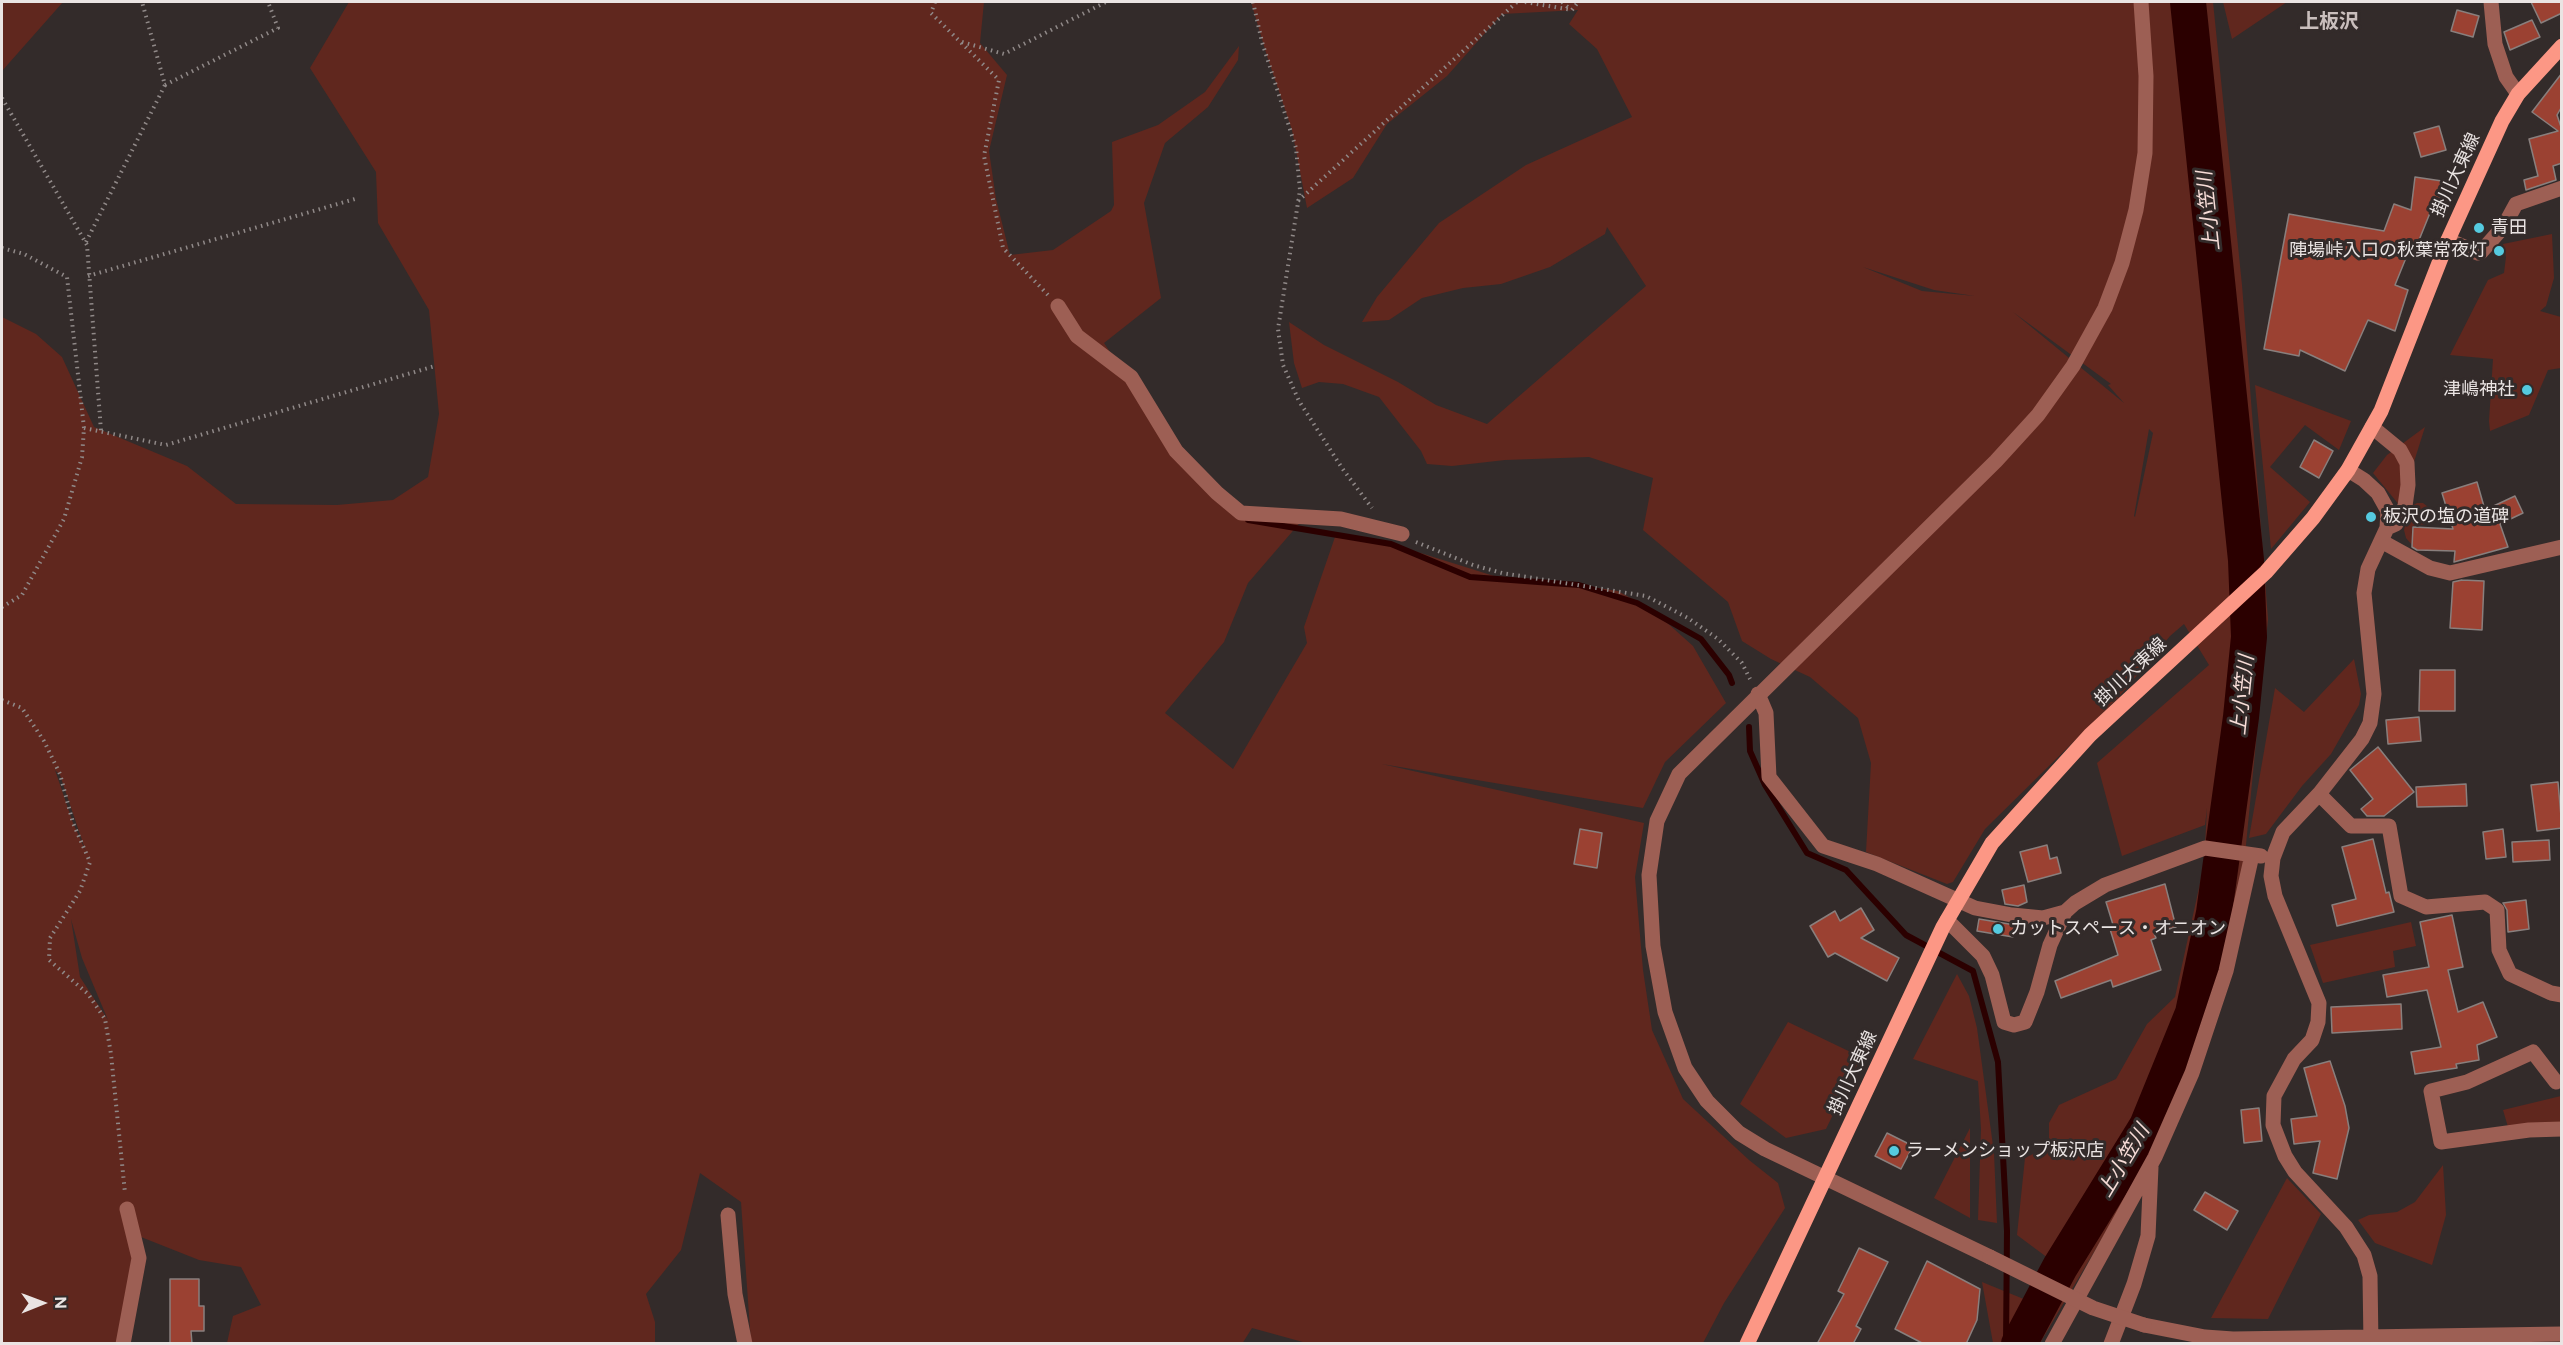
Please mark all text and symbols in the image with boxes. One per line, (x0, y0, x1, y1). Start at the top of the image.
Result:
district label: 上板沢 (2299, 10, 2359, 34)
street label: 掛川大東線 (2427, 130, 2485, 220)
water label: 上小笠川 (2193, 170, 2225, 252)
place label: 青田 (2491, 217, 2527, 239)
marker: 青田 (2472, 221, 2486, 235)
place label: 陣場峠入口の秋葉常夜灯 (2289, 240, 2487, 262)
marker: 陣場峠入口の秋葉常夜灯 (2492, 244, 2506, 258)
place label: 津嶋神社 (2443, 379, 2515, 401)
marker: 津嶋神社 (2520, 383, 2534, 397)
place label: 板沢の塩の道碑 (2383, 506, 2509, 528)
marker: 板沢の塩の道碑 (2364, 510, 2378, 524)
street label: 掛川大東線 (2091, 633, 2171, 711)
water label: 上小笠川 (2227, 654, 2259, 736)
place label: カットスペース・オニオン (2010, 918, 2226, 940)
marker: カットスペース・オニオン (1991, 922, 2005, 936)
street label: 掛川大東線 (1824, 1028, 1882, 1118)
water label: 上小笠川 (2093, 1121, 2155, 1201)
place label: ラーメンショップ板沢店 (1906, 1140, 2104, 1162)
marker: ラーメンショップ板沢店 (1887, 1144, 1901, 1158)
north arrow (12, 1273, 72, 1333)
text: N (51, 1296, 70, 1309)

